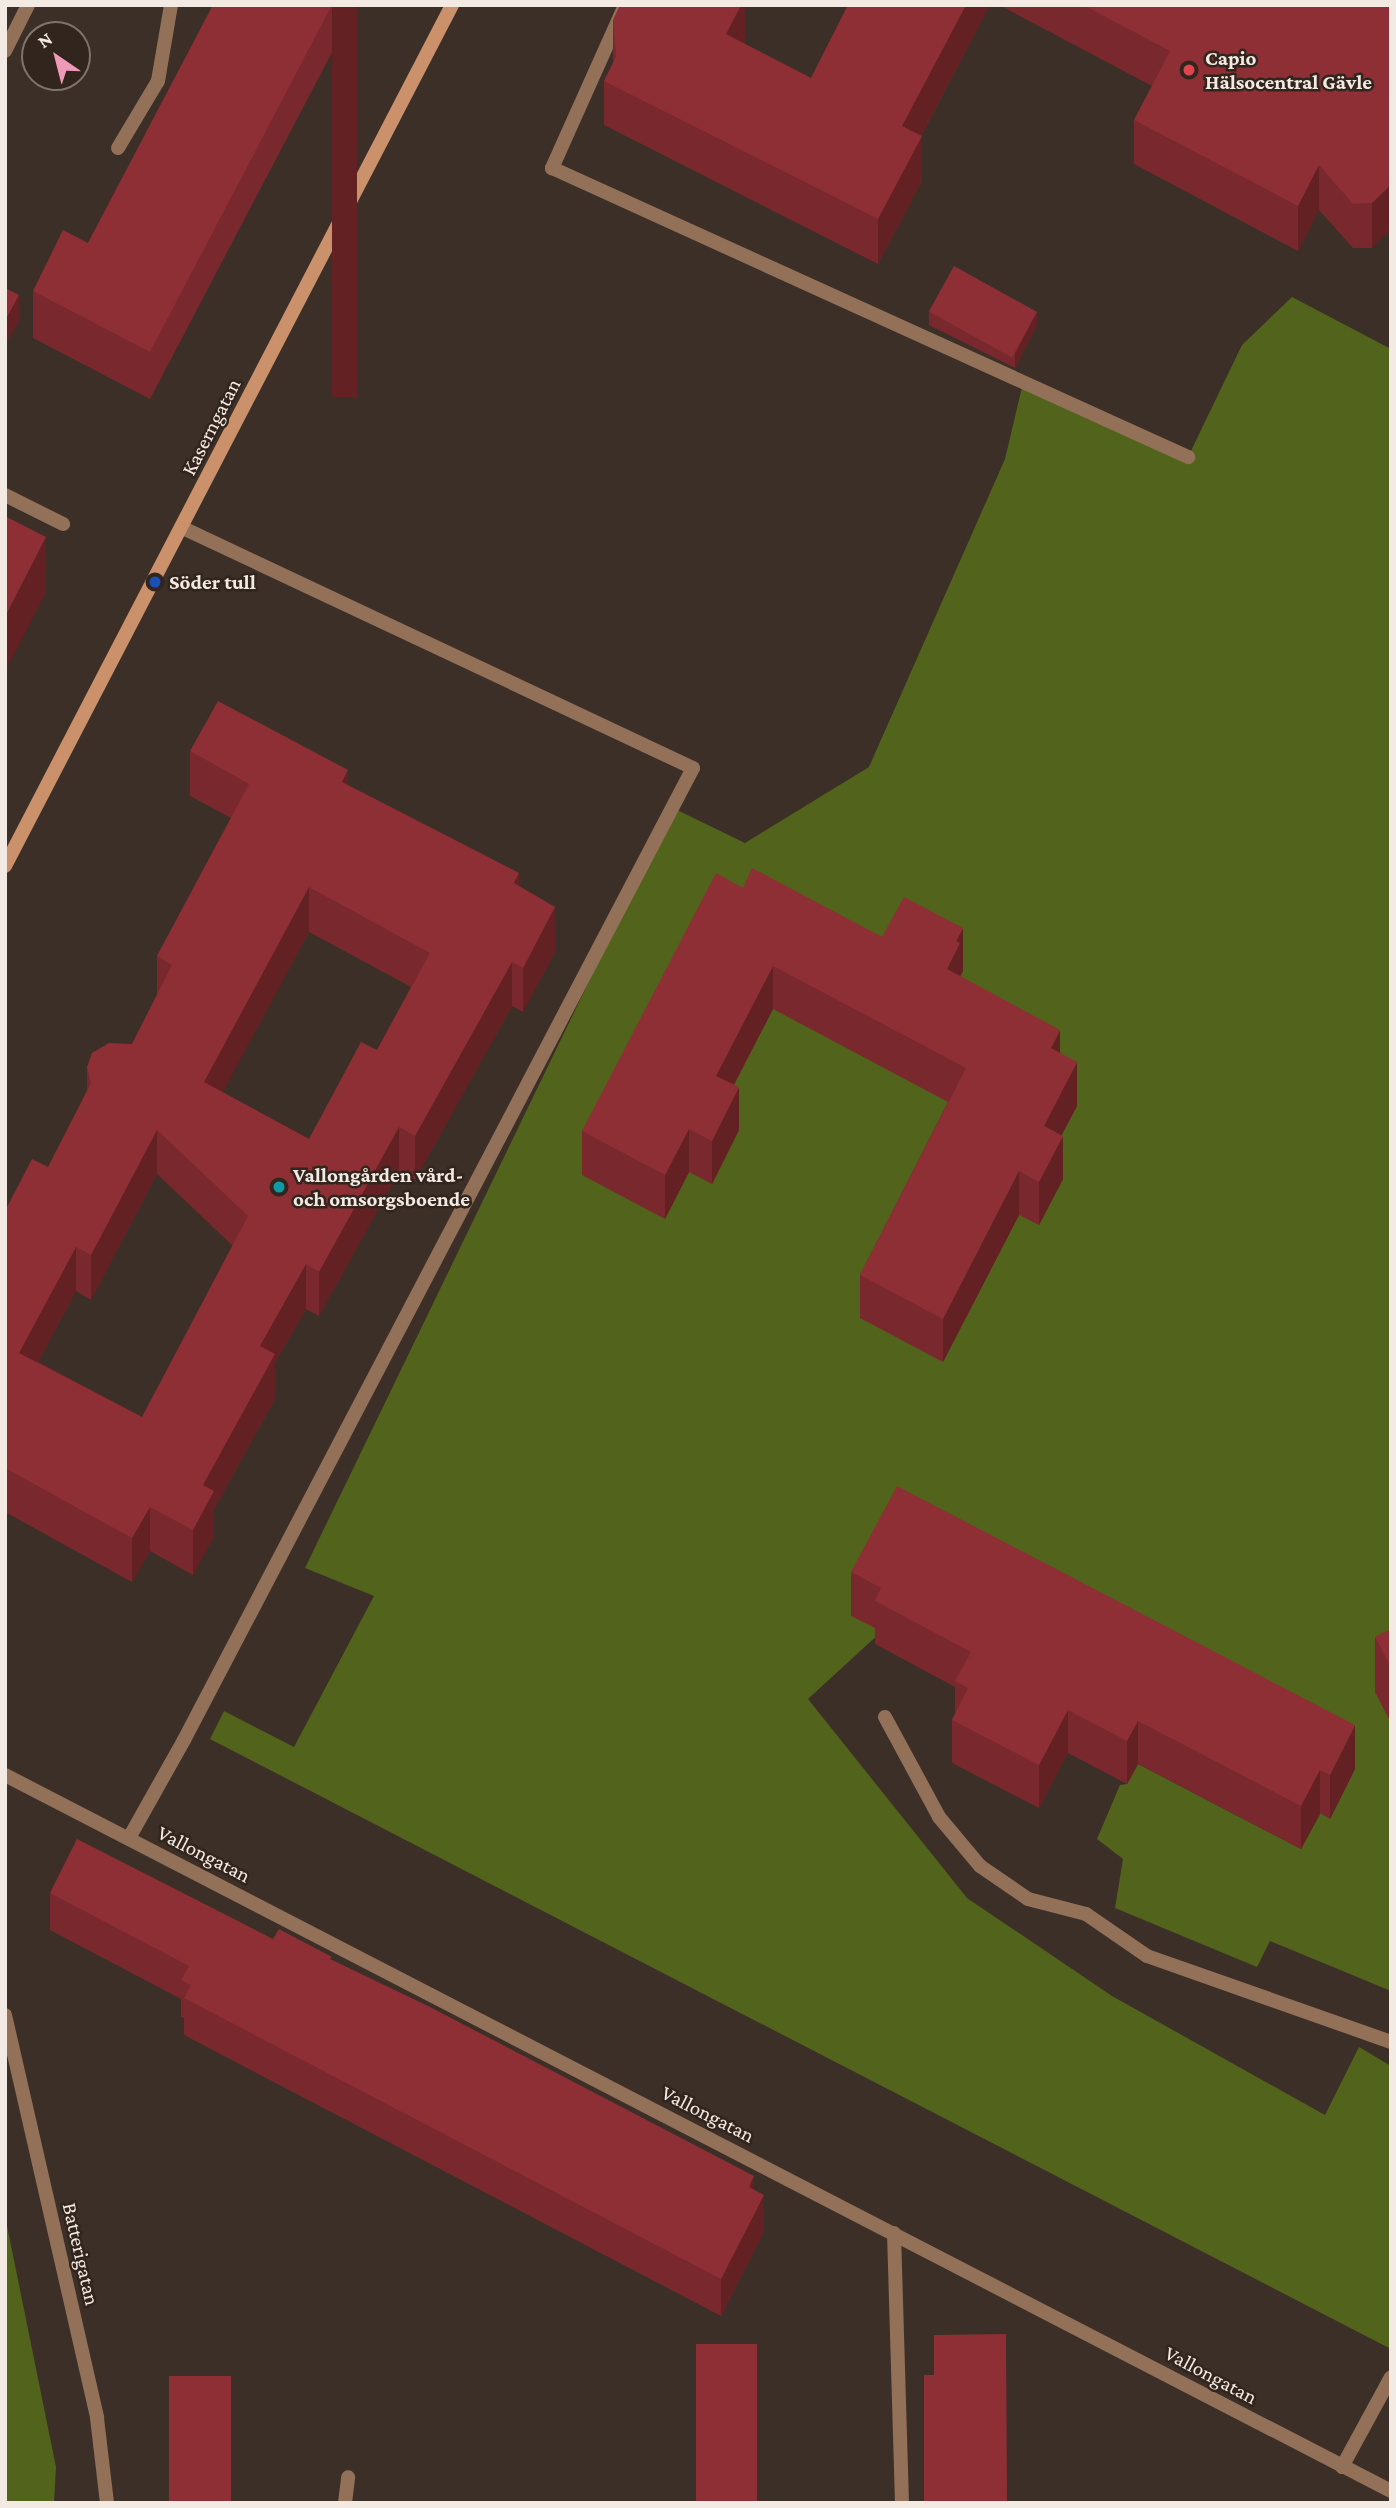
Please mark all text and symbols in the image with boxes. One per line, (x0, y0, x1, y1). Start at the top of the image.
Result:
north arrow (21, 21, 91, 91)
text: N (33, 28, 56, 52)
place label: Capio Hälsocentral Gävle (1205, 45, 1372, 95)
marker: Capio Hälsocentral Gävle (1179, 60, 1199, 80)
street label: Kaserngatan (176, 374, 246, 480)
place label: Söder tull (169, 569, 256, 595)
marker: Söder tull (147, 574, 163, 590)
place label: Vallongården vård- och omsorgsboende (293, 1162, 470, 1212)
marker: Vallongården vård- och omsorgsboende (271, 1179, 287, 1195)
street label: Vallongatan (153, 1820, 255, 1888)
street label: Vallongatan (657, 2080, 759, 2148)
street label: Batterigatan (57, 2200, 105, 2308)
street label: Vallongatan (1160, 2340, 1262, 2410)

